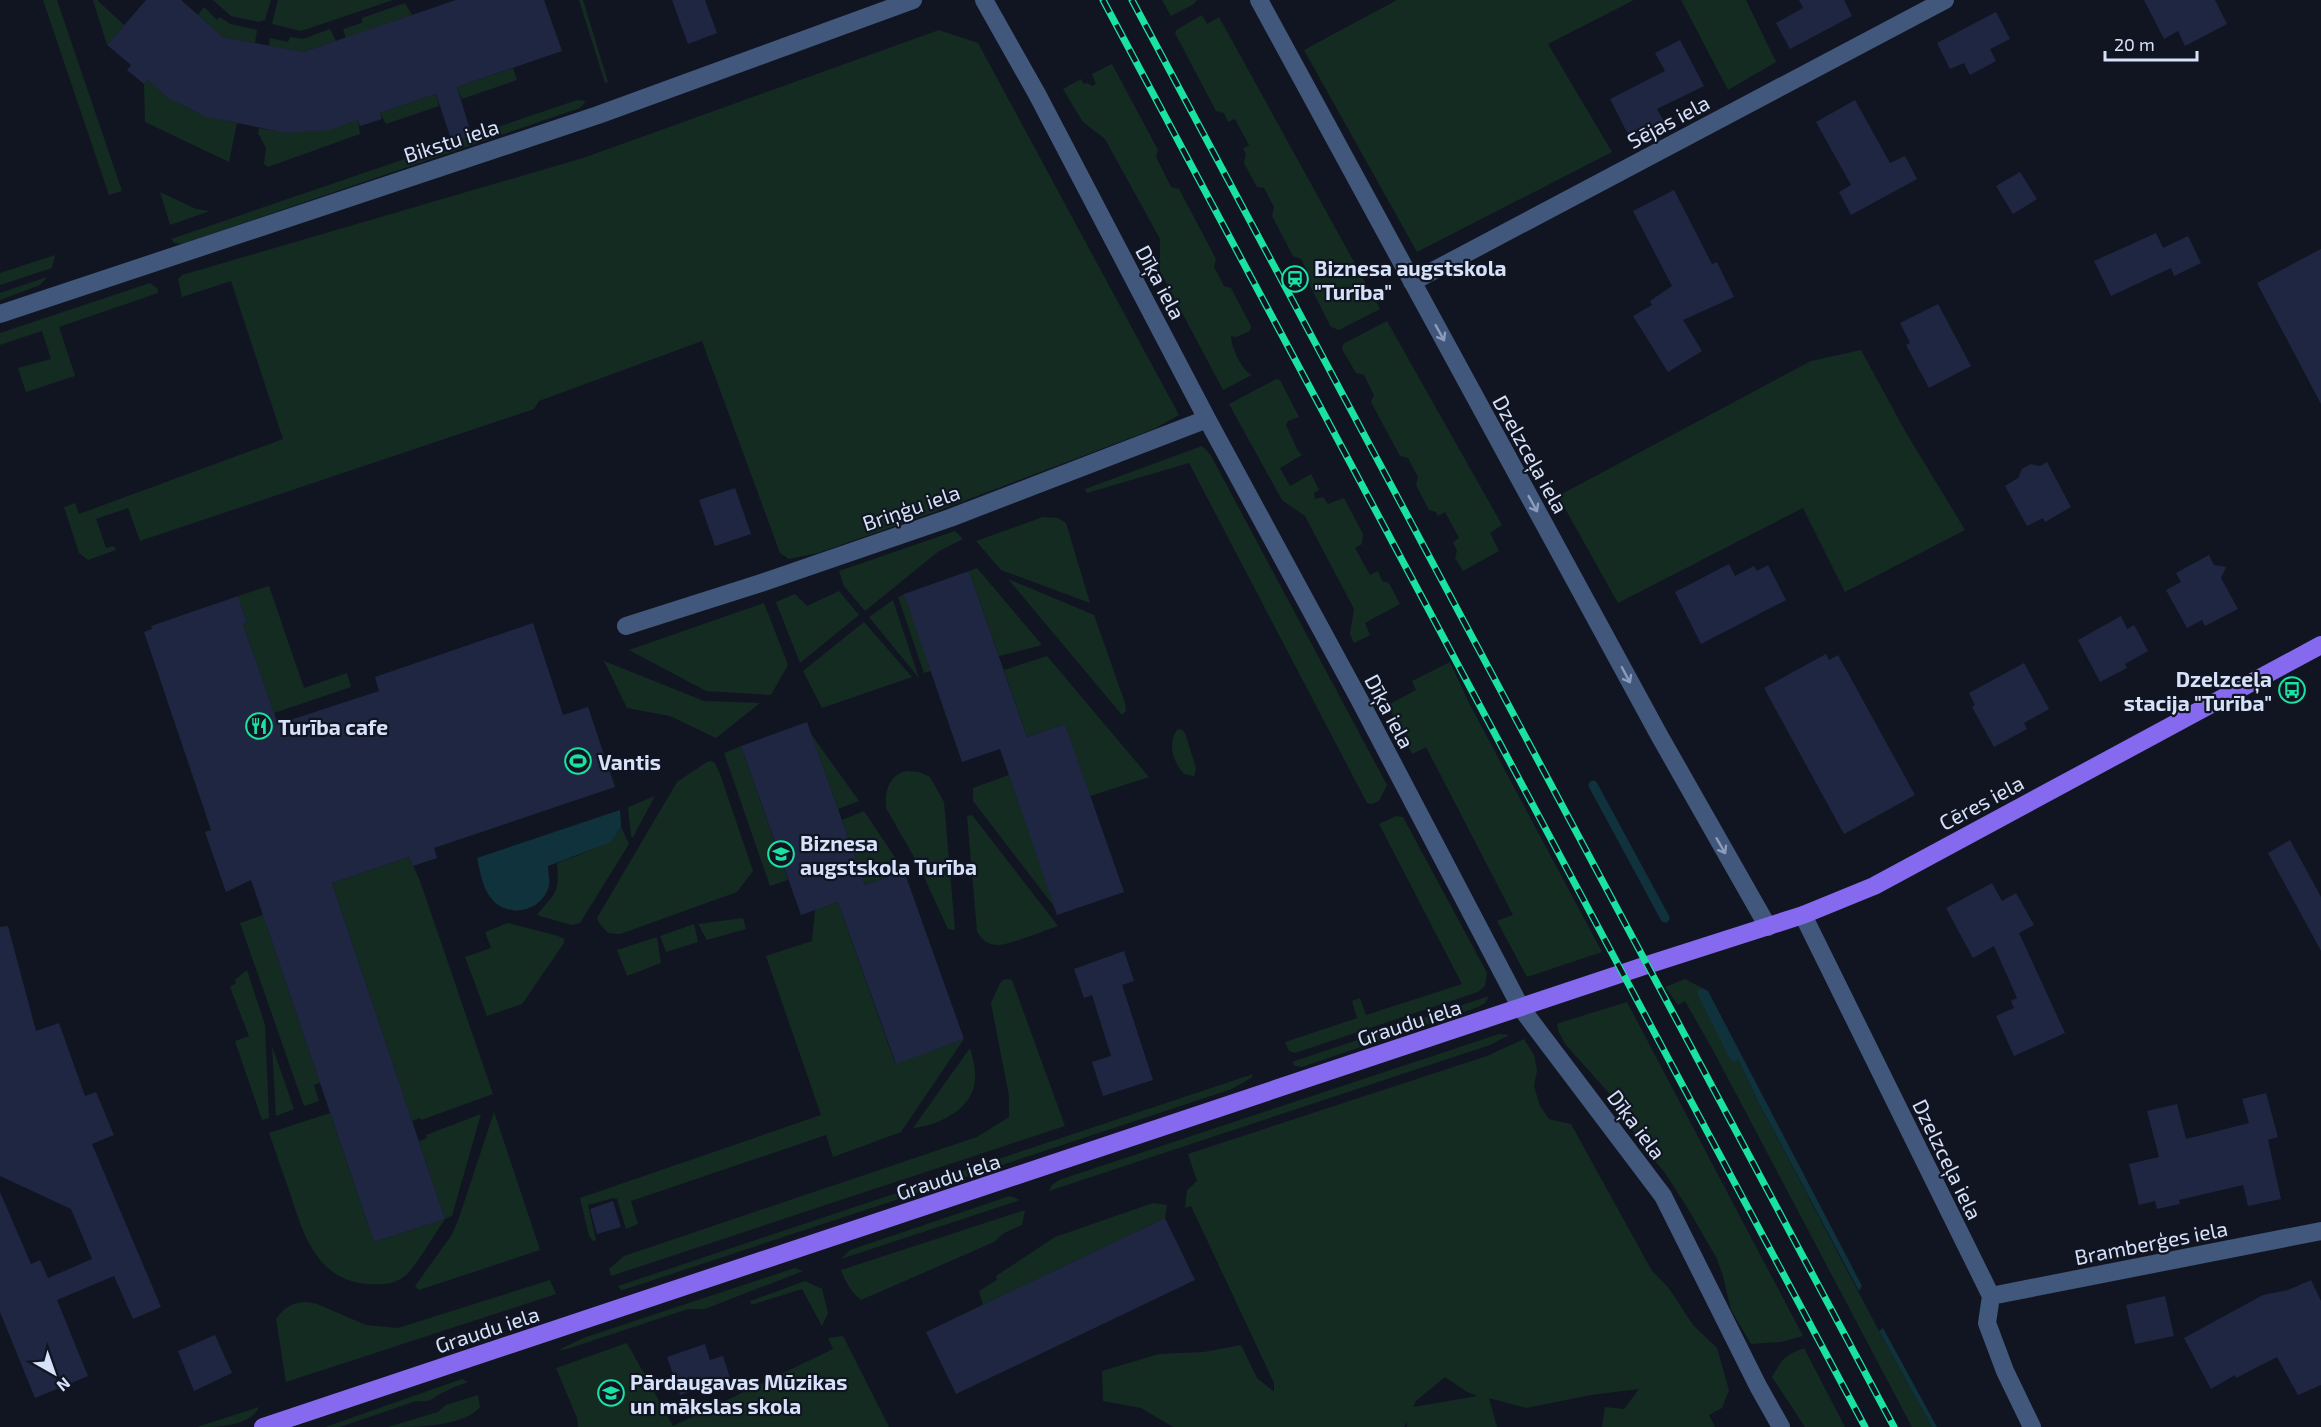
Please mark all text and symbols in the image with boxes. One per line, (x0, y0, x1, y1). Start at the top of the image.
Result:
scale bar (2105, 24, 2196, 62)
text: 20 m (2114, 33, 2155, 55)
street label: Sējas iela (1623, 89, 1714, 154)
street label: Bikstu iela (400, 113, 502, 167)
street label: Dīķa iela (1129, 241, 1191, 324)
place label: Biznesa augstskola "Turība" (1314, 255, 1507, 304)
station icon: Biznesa augstskola "Turība" (1280, 264, 1310, 294)
one-way arrow (1434, 324, 1446, 341)
street label: Dzelzceļa iela (1487, 391, 1574, 518)
street label: Briņģu iela (859, 479, 964, 537)
one-way arrow (1527, 495, 1539, 512)
one-way arrow (1621, 666, 1632, 684)
place label: Dzelzceļa stacija "Turība" (2124, 666, 2272, 715)
street label: Dīķa iela (1358, 670, 1420, 753)
bus stop icon: Dzelzceļa stacija "Turība" (2277, 675, 2307, 705)
restaurant icon: Turība cafe (244, 711, 274, 741)
place label: Turība cafe (278, 714, 388, 739)
sports icon: Vantis (563, 746, 593, 776)
place label: Vantis (598, 749, 661, 774)
street label: Cēres iela (1934, 769, 2028, 835)
place label: Biznesa augstskola Turība (800, 830, 977, 879)
one-way arrow (1715, 837, 1727, 854)
school or university icon: Biznesa augstskola Turība (766, 839, 796, 869)
street label: Graudu iela (1354, 993, 1464, 1051)
street label: Dīķa iela (1601, 1084, 1671, 1165)
street label: Dzelzceļa iela (1906, 1095, 1988, 1224)
street label: Graudu iela (893, 1147, 1003, 1205)
street label: Bramberģes iela (2072, 1215, 2230, 1269)
street label: Graudu iela (432, 1300, 542, 1358)
north arrow (24, 1343, 84, 1403)
place label: Pārdaugavas Mūzikas un mākslas skola (630, 1369, 847, 1418)
text: N (53, 1374, 74, 1396)
school or university icon: Pārdaugavas Mūzikas un mākslas skola (596, 1378, 626, 1408)

